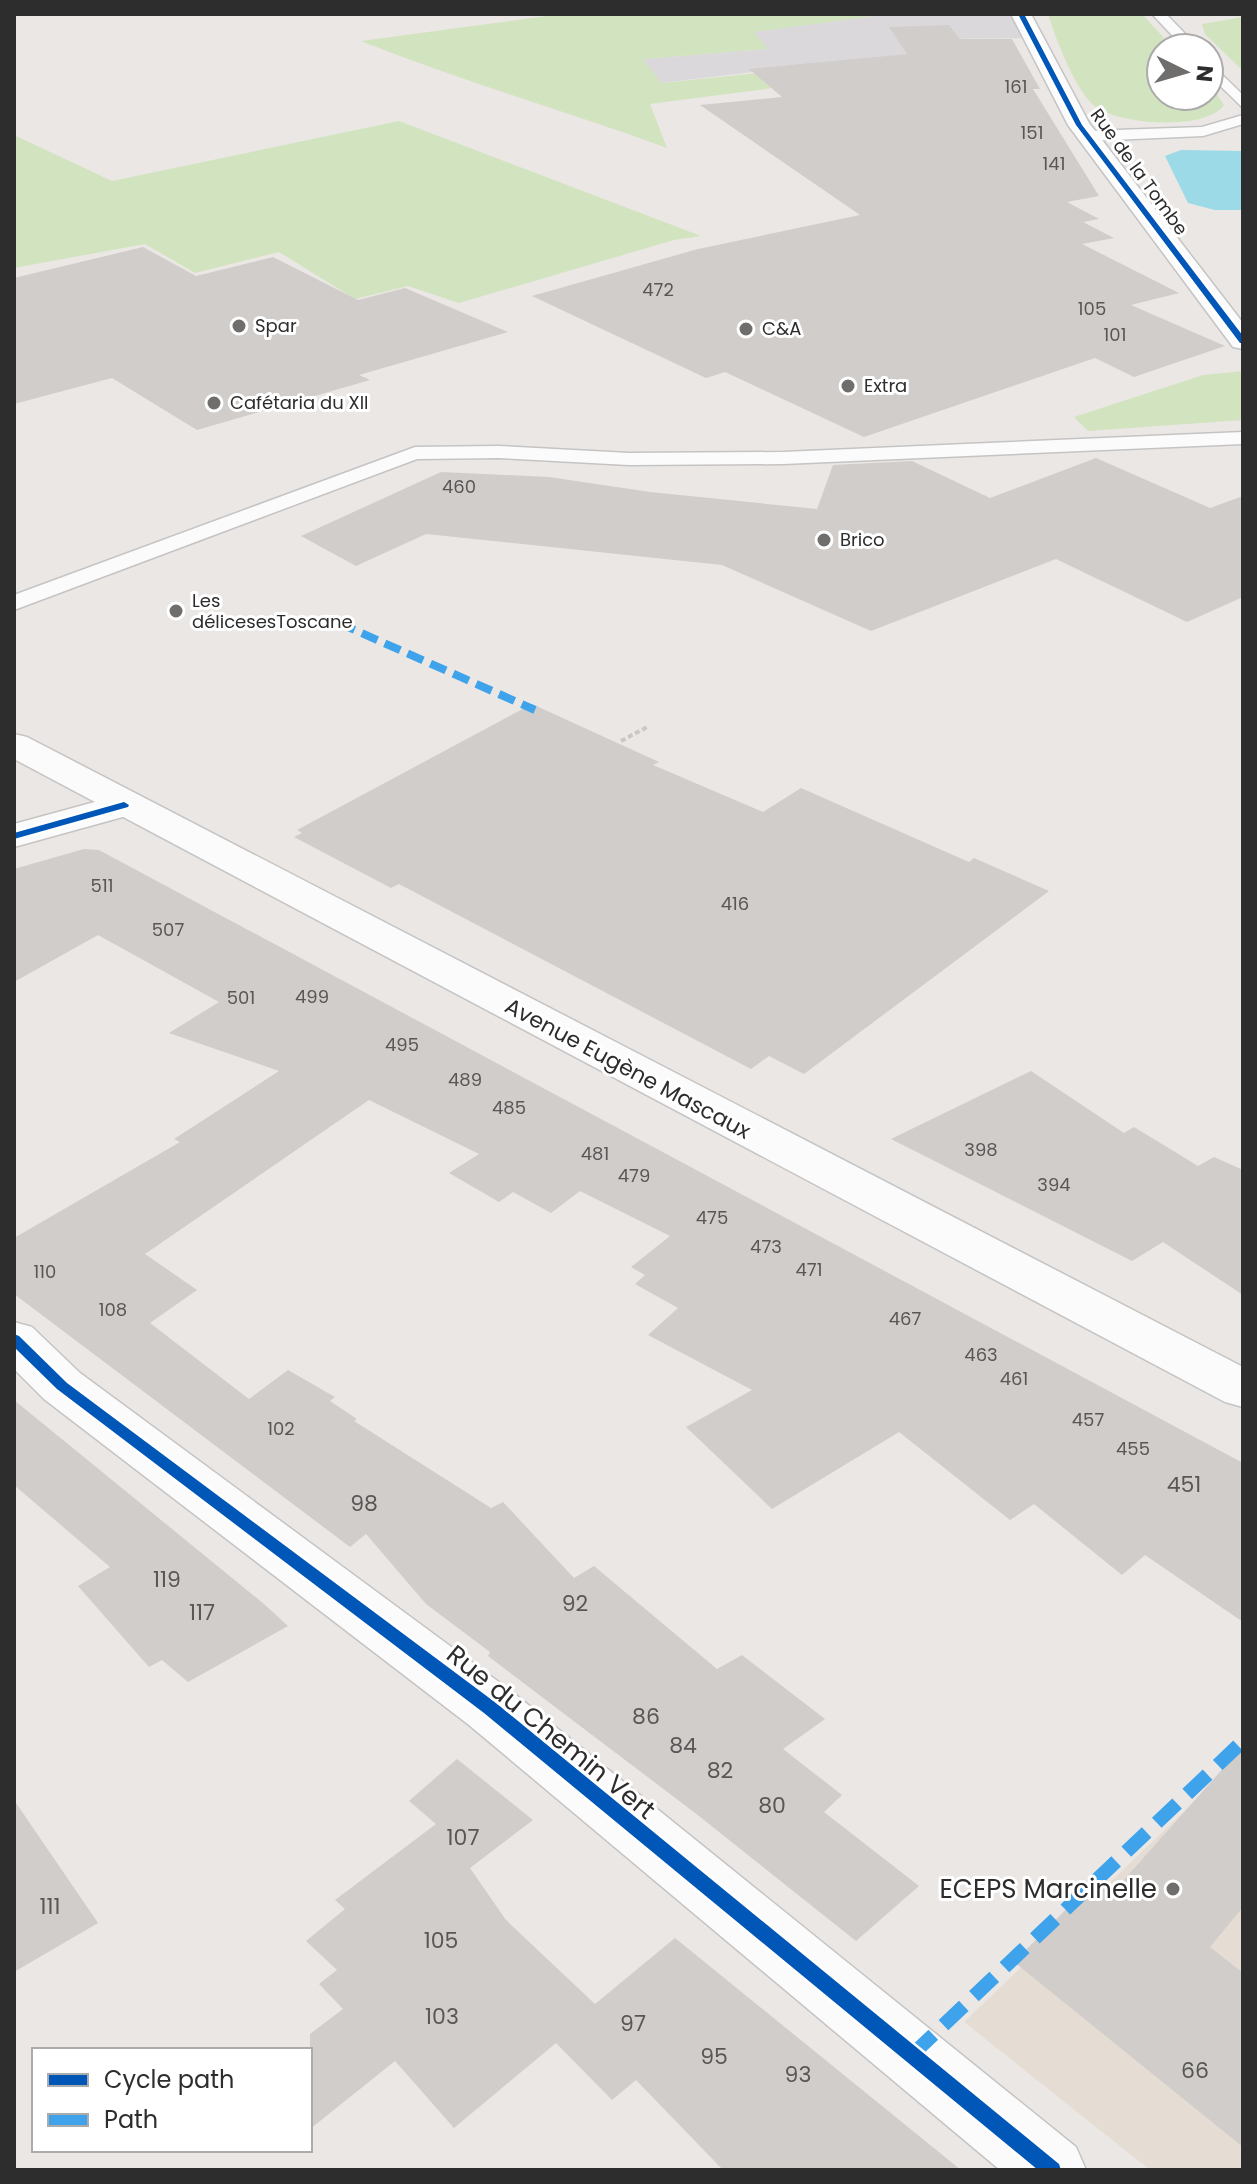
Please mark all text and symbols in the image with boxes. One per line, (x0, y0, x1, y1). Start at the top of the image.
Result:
north arrow (1145, 32, 1225, 112)
text: N (1188, 64, 1221, 83)
house number: 161 (1005, 74, 1027, 99)
street label: Rue de la Tombe (1085, 103, 1194, 240)
house number: 151 (1021, 120, 1043, 145)
house number: 141 (1043, 151, 1065, 176)
house number: 472 (642, 277, 674, 302)
house number: 105 (1078, 296, 1106, 321)
place label: Spar (255, 313, 297, 338)
place label: C&A (762, 316, 801, 341)
marker: Spar (230, 317, 248, 335)
marker: C&A (737, 320, 755, 338)
house number: 101 (1104, 322, 1126, 347)
place label: Extra (864, 373, 907, 398)
marker: Extra (839, 377, 857, 395)
place label: Cafétaria du XII (230, 390, 369, 415)
marker: Cafétaria du XII (205, 394, 223, 412)
house number: 460 (442, 474, 476, 499)
place label: Brico (840, 527, 885, 552)
marker: Brico (815, 531, 833, 549)
place label: Les délicesesToscane (192, 588, 353, 634)
marker: Les délicesesToscane (167, 602, 185, 620)
house number: 511 (91, 873, 113, 898)
house number: 416 (721, 891, 749, 916)
house number: 507 (152, 917, 184, 942)
house number: 499 (295, 984, 329, 1009)
house number: 501 (227, 985, 255, 1010)
street label: Avenue Eugène Mascaux (499, 990, 756, 1147)
house number: 495 (385, 1032, 419, 1057)
house number: 489 (448, 1067, 482, 1092)
house number: 485 (492, 1095, 526, 1120)
house number: 398 (964, 1137, 998, 1162)
house number: 481 (581, 1141, 609, 1166)
house number: 479 (618, 1163, 650, 1188)
house number: 394 (1037, 1172, 1071, 1197)
house number: 475 (696, 1205, 728, 1230)
house number: 473 (750, 1234, 782, 1259)
house number: 471 (796, 1257, 822, 1282)
house number: 110 (34, 1259, 56, 1284)
house number: 108 (99, 1297, 127, 1322)
house number: 467 (889, 1306, 921, 1331)
house number: 463 (964, 1342, 998, 1367)
house number: 461 (1000, 1366, 1028, 1391)
house number: 457 (1072, 1407, 1104, 1432)
house number: 102 (267, 1416, 295, 1441)
house number: 455 (1116, 1436, 1150, 1461)
house number: 451 (1167, 1469, 1201, 1500)
house number: 98 (350, 1488, 378, 1519)
house number: 119 (153, 1564, 181, 1595)
house number: 92 (562, 1588, 588, 1619)
house number: 117 (189, 1597, 215, 1628)
street label: Rue du Chemin Vert (439, 1636, 663, 1828)
house number: 86 (632, 1701, 660, 1732)
house number: 84 (669, 1730, 697, 1761)
house number: 82 (707, 1755, 733, 1786)
house number: 80 (758, 1790, 786, 1821)
house number: 107 (447, 1822, 479, 1853)
place label: ECEPS Marcinelle (939, 1871, 1157, 1907)
marker: ECEPS Marcinelle (1164, 1880, 1182, 1898)
house number: 111 (39, 1891, 61, 1922)
house number: 105 (424, 1925, 458, 1956)
house number: 103 (425, 2001, 459, 2032)
house number: 97 (620, 2008, 646, 2039)
house number: 95 (700, 2041, 728, 2072)
legend (32, 2048, 312, 2152)
house number: 66 (1181, 2055, 1209, 2086)
house number: 93 (785, 2059, 811, 2090)
text: Cycle path (104, 2063, 234, 2096)
text: Path (104, 2103, 158, 2136)

